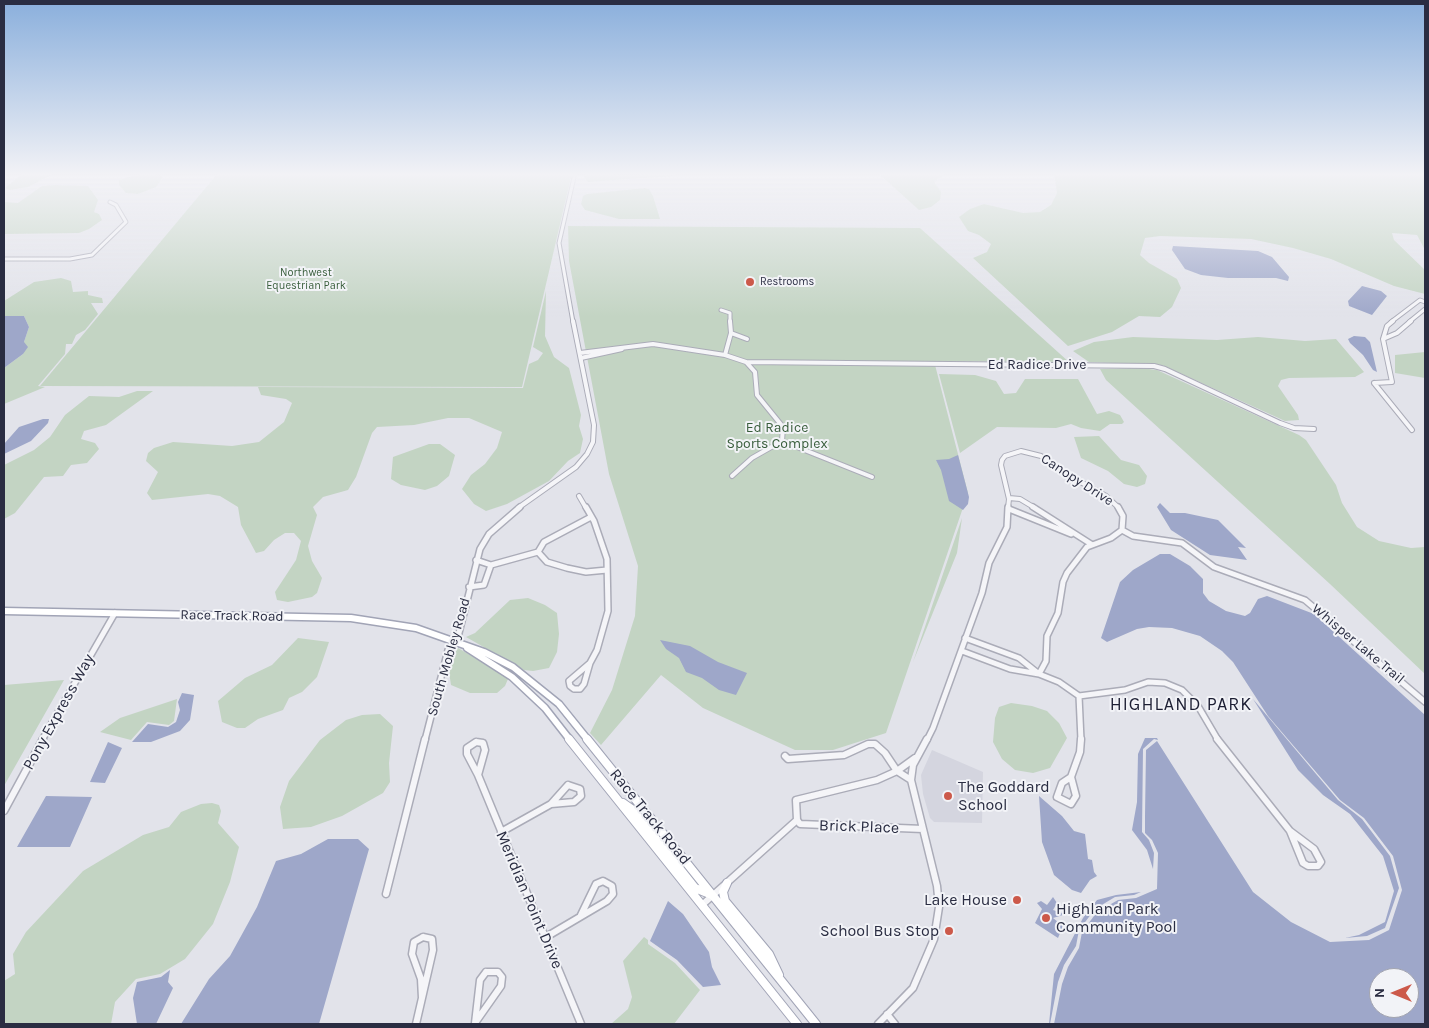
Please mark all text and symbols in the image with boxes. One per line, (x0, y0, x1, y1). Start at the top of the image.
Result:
park label: Northwest Equestrian Park (266, 266, 346, 292)
place label: Restrooms (760, 275, 814, 289)
marker: Restrooms (744, 276, 756, 288)
street label: Ed Radice Drive (988, 357, 1086, 373)
park label: Ed Radice Sports Complex (726, 420, 828, 452)
street label: Canopy Drive (1038, 450, 1116, 510)
street label: South Mobley Road (424, 596, 474, 718)
street label: Whisper Lake Trail (1308, 600, 1408, 688)
street label: Race Track Road (180, 607, 284, 625)
street label: Pony Express Way (19, 651, 99, 773)
district label: HIGHLAND PARK (1108, 694, 1254, 716)
street label: Race Track Road (605, 765, 695, 869)
place label: The Goddard School (958, 777, 1050, 815)
marker: The Goddard School (942, 790, 954, 802)
street label: Brick Place (819, 816, 899, 838)
street label: Meridian Point Drive (491, 828, 567, 972)
place label: Lake House (924, 890, 1007, 910)
marker: Lake House (1011, 894, 1023, 906)
place label: Highland Park Community Pool (1056, 899, 1177, 937)
marker: Highland Park Community Pool (1040, 912, 1052, 924)
place label: School Bus Stop (820, 921, 939, 941)
marker: School Bus Stop (943, 925, 955, 937)
north arrow (1369, 968, 1419, 1018)
text: N (1371, 988, 1388, 998)

